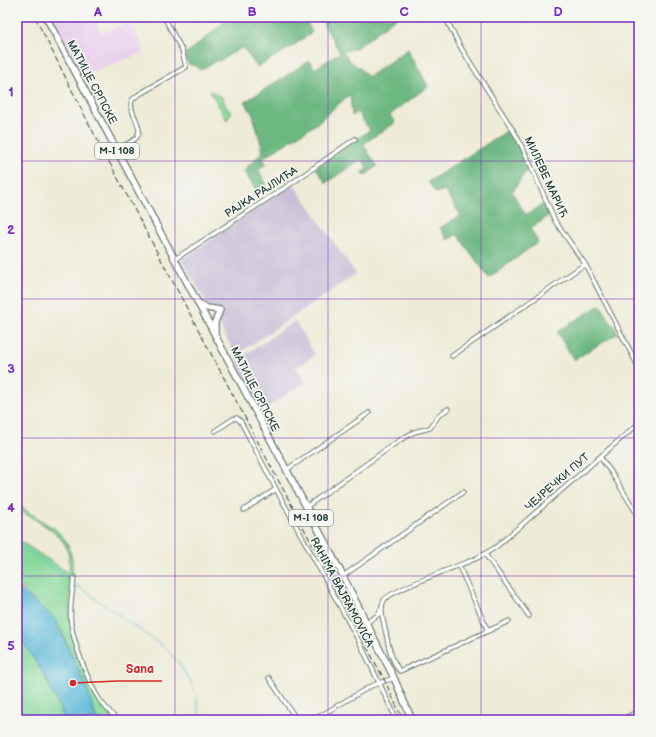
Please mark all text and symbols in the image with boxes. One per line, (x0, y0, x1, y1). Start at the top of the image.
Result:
text: A (93, 4, 102, 20)
text: B (247, 4, 257, 20)
text: C (399, 4, 409, 20)
text: D (553, 4, 563, 20)
street label: МАТИЦЕ СРПСКЕ (64, 38, 120, 126)
text: 1 (8, 84, 14, 100)
street label: МИЛЕВЕ МAРИЋ (522, 135, 570, 219)
road number: M-I 108 (95, 143, 139, 159)
street label: РАЈКА РАЈЛИЋА (222, 163, 300, 220)
text: 2 (7, 222, 15, 238)
street label: МАТИЦЕ СРПСКЕ (228, 344, 282, 434)
text: 3 (7, 361, 15, 377)
street label: ЧЕЈРЕЧКИ ПУТ (522, 450, 592, 514)
text: 4 (7, 500, 15, 516)
road number: M-I 108 (289, 510, 333, 526)
street label: RAHIMA BAJRAMOVIĆA (308, 534, 377, 649)
text: 5 (7, 638, 15, 654)
callout: Sana (118, 657, 162, 681)
text: Sana (126, 662, 154, 677)

